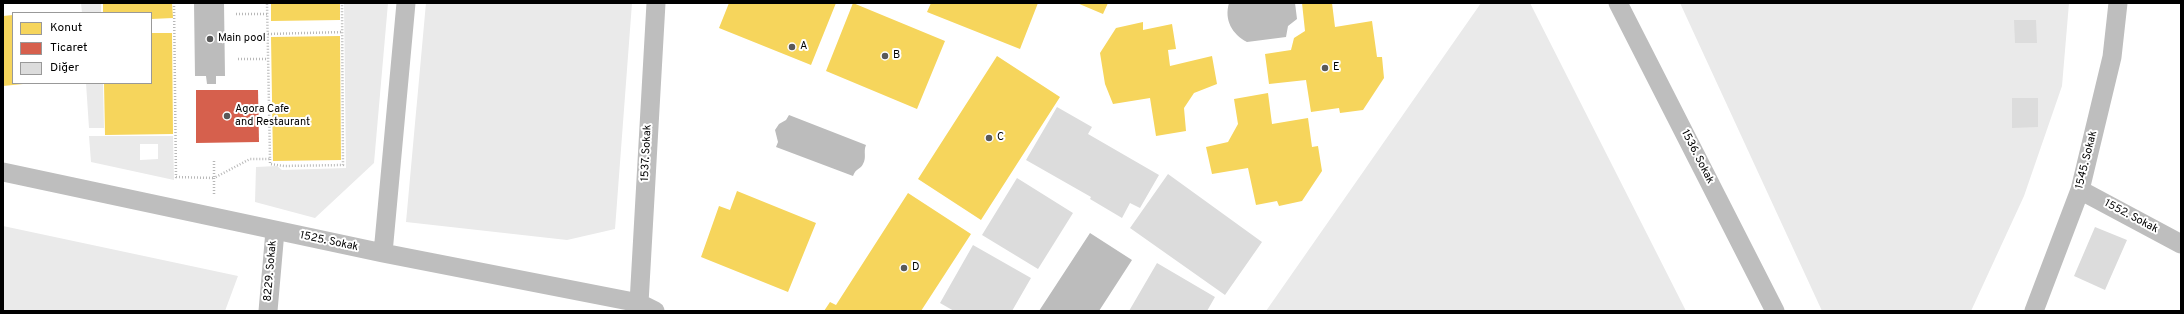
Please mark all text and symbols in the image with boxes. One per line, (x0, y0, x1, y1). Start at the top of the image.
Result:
legend (12, 12, 152, 84)
text: Konut (50, 20, 82, 36)
place label: Main pool (218, 32, 266, 46)
marker: Main pool (205, 34, 215, 44)
text: Ticaret (50, 40, 88, 56)
place label: A (800, 40, 807, 54)
marker: A (787, 42, 797, 52)
place label: B (893, 49, 900, 63)
marker: B (880, 51, 890, 61)
text: Diğer (50, 60, 79, 76)
place label: E (1333, 61, 1340, 75)
marker: E (1320, 63, 1330, 73)
place label: Agora Cafe and Restaurant (235, 103, 310, 129)
marker: Agora Cafe and Restaurant (222, 111, 232, 121)
street label: 1537. Sokak (639, 124, 655, 182)
street label: 1536. Sokak (1678, 128, 1716, 186)
street label: 1545. Sokak (2073, 129, 2101, 191)
place label: C (997, 131, 1004, 145)
marker: C (984, 133, 994, 143)
street label: 1552. Sokak (2102, 197, 2160, 237)
street label: 1525. Sokak (299, 229, 359, 255)
street label: 8229. Sokak (262, 240, 280, 302)
place label: D (912, 261, 920, 275)
marker: D (899, 263, 909, 273)

